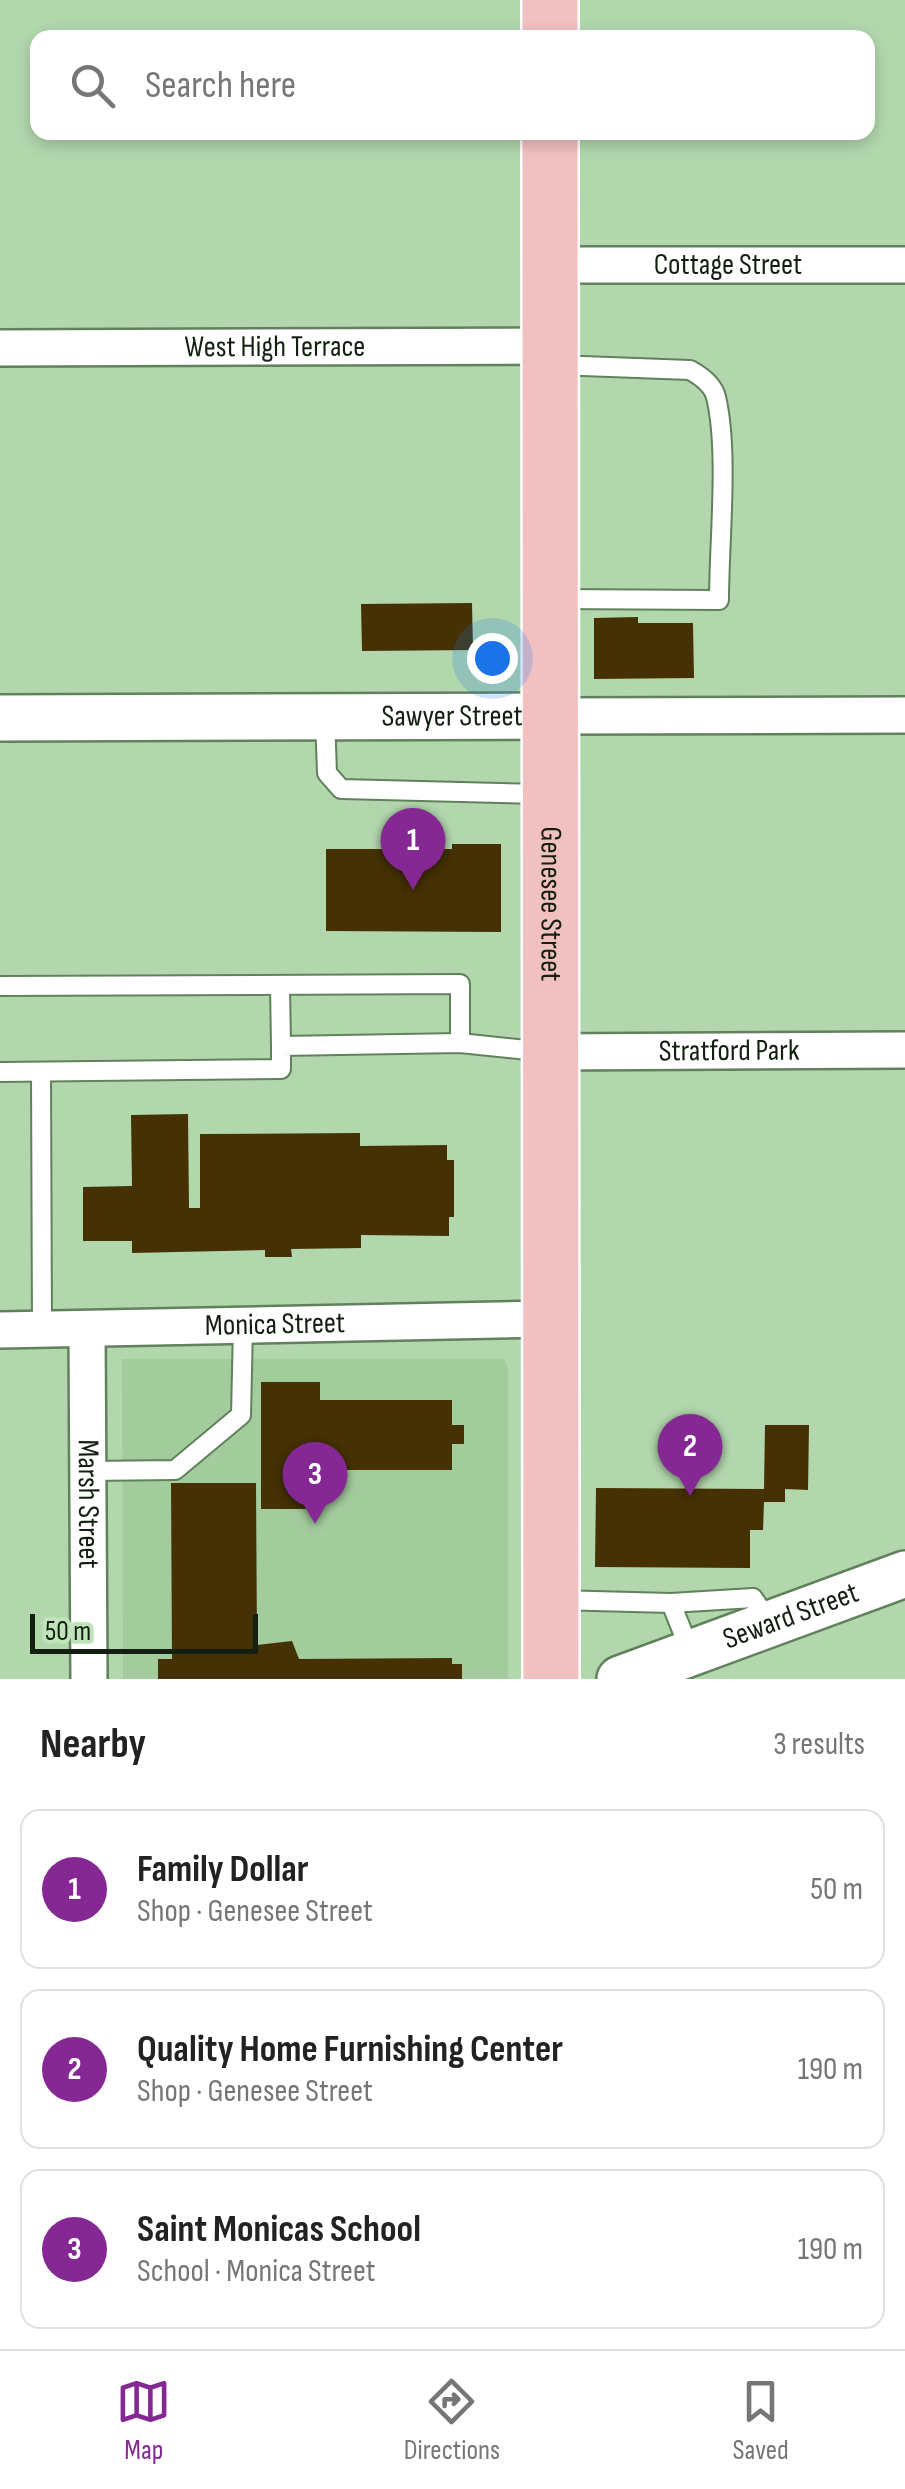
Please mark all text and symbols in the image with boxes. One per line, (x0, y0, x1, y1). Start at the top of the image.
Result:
search box (30, 30, 875, 140)
icon: search (65, 58, 120, 113)
text: Search here (145, 63, 296, 108)
street label: Cottage Street (654, 247, 802, 283)
street label: West High Terrace (185, 329, 365, 365)
your location (467, 633, 518, 684)
street label: Sawyer Street (381, 698, 523, 735)
pin: 1 (380, 808, 446, 890)
street label: Genesee Street (532, 826, 569, 982)
street label: Stratford Park (659, 1033, 800, 1069)
street label: Monica Street (205, 1305, 345, 1344)
pin: 2 (658, 1414, 722, 1496)
street label: Marsh Street (70, 1439, 106, 1569)
pin: 3 (282, 1442, 348, 1524)
street label: Seward Street (718, 1575, 863, 1657)
scale bar (30, 1609, 258, 1654)
text: 50 m (45, 1615, 91, 1648)
text: Nearby (40, 1719, 146, 1770)
text: 3 results (773, 1725, 865, 1764)
text: Family Dollar (137, 1847, 308, 1892)
text: 1 (68, 1870, 81, 1909)
text: 50 m (810, 1870, 863, 1909)
text: Shop · Genesee Street (137, 1892, 373, 1931)
text: Quality Home Furnishing Center (137, 2027, 563, 2072)
text: 2 (67, 2050, 82, 2089)
text: 190 m (798, 2050, 863, 2089)
text: Shop · Genesee Street (137, 2072, 373, 2111)
text: Saint Monicas School (137, 2207, 421, 2252)
text: 3 (67, 2230, 82, 2269)
text: 190 m (798, 2230, 863, 2269)
text: School · Monica Street (137, 2252, 376, 2291)
tab: Map (116, 2374, 171, 2467)
tab: Directions (404, 2374, 500, 2467)
tab: Saved (733, 2374, 789, 2467)

